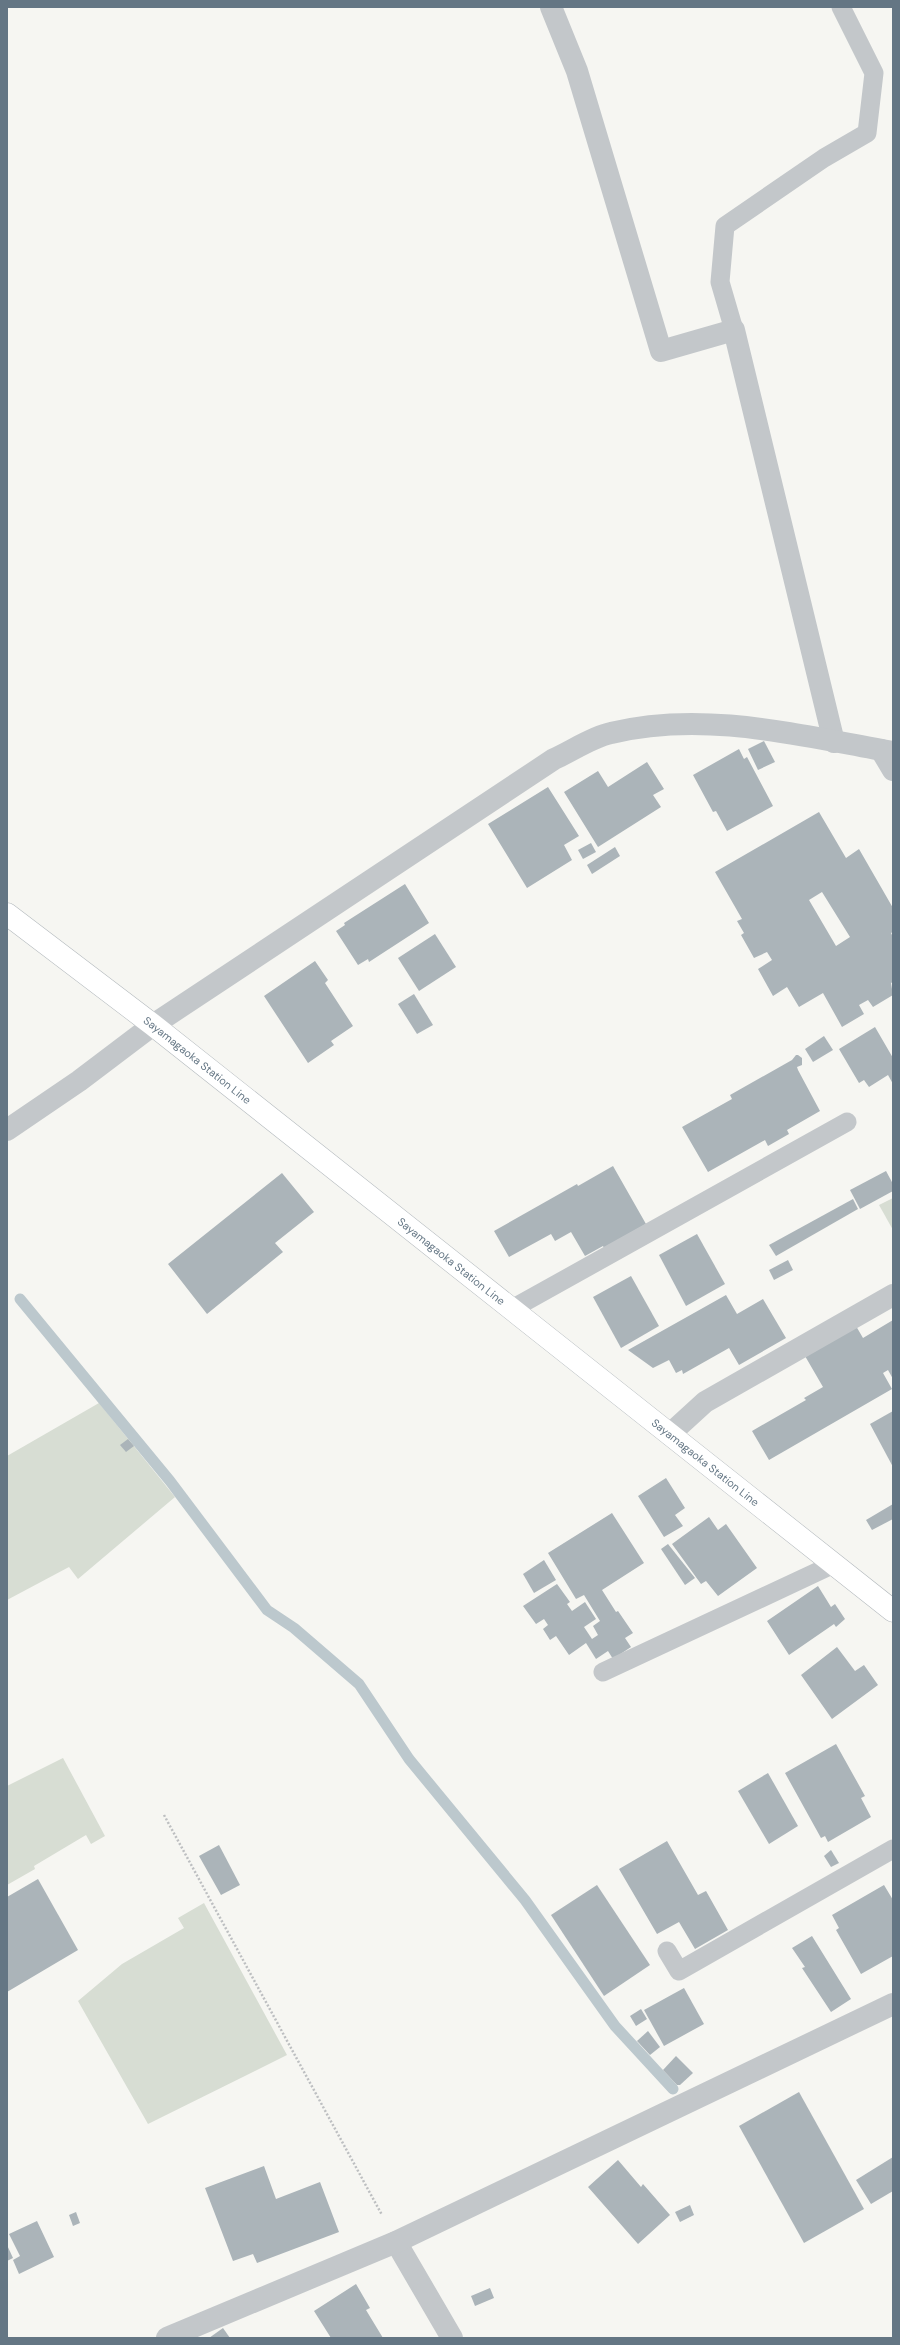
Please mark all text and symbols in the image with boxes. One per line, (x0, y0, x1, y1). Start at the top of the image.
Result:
street label: Sayamagaoka Station Line (141, 1013, 254, 1107)
street label: Sayamagaoka Station Line (395, 1214, 508, 1308)
street label: Sayamagaoka Station Line (649, 1416, 762, 1509)

